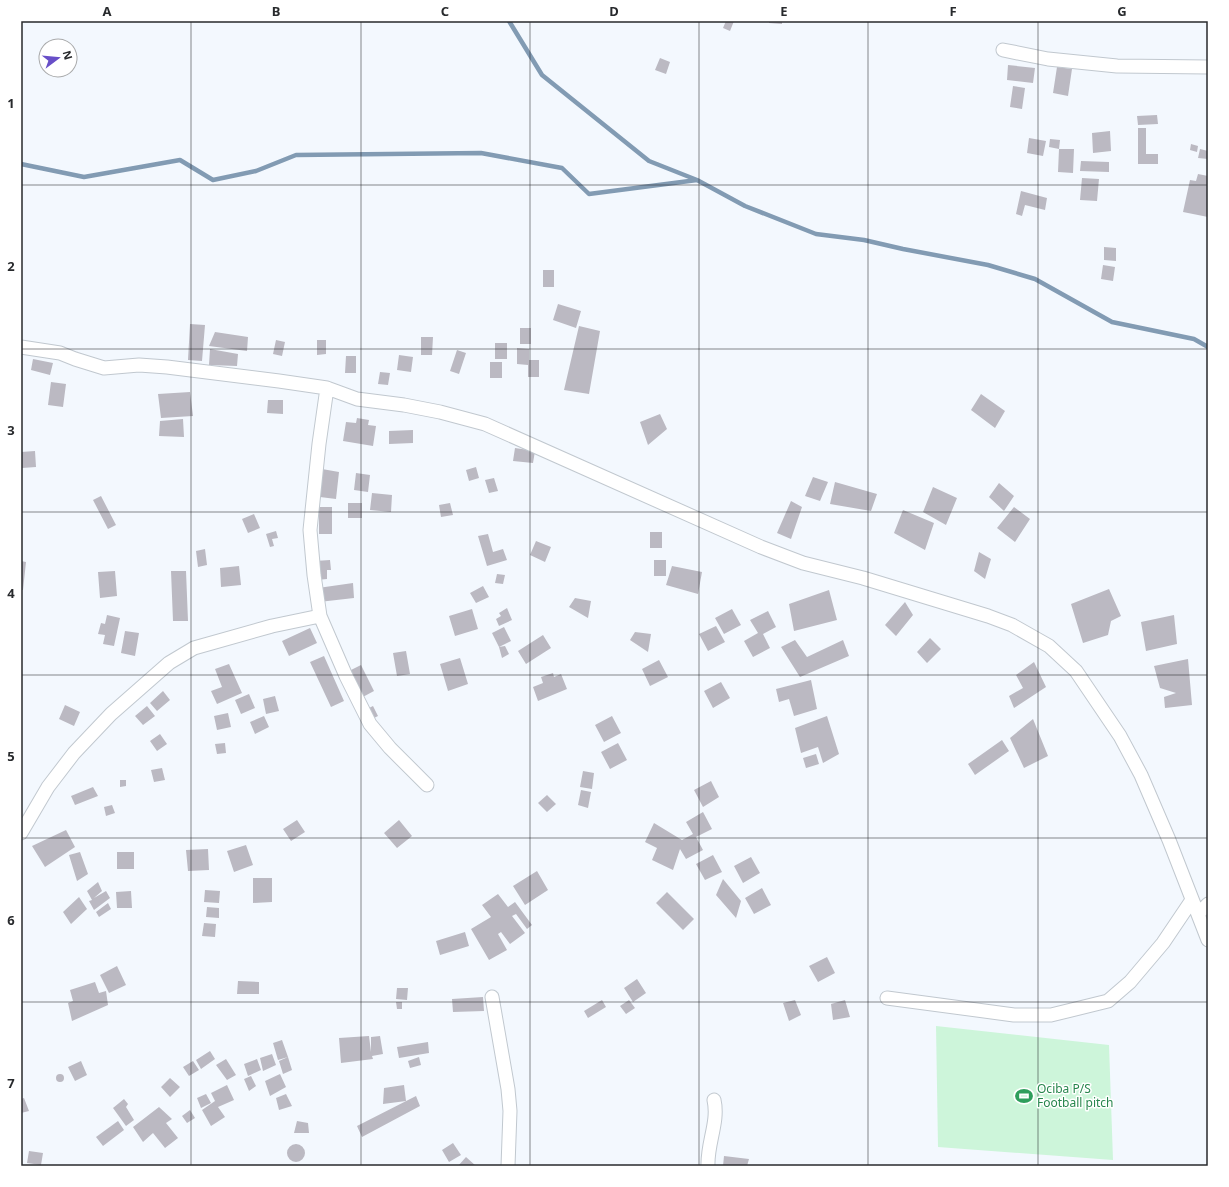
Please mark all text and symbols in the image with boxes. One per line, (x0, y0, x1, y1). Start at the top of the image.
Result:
text: A (103, 2, 112, 20)
text: B (272, 2, 280, 20)
text: C (441, 2, 449, 20)
text: D (609, 2, 619, 20)
text: E (780, 2, 788, 20)
text: F (949, 2, 957, 20)
text: G (1117, 2, 1127, 20)
north arrow (38, 38, 78, 78)
text: N (60, 49, 77, 61)
text: 1 (7, 94, 15, 112)
text: 2 (7, 257, 15, 275)
text: 3 (7, 421, 15, 439)
text: 4 (7, 584, 15, 602)
text: 5 (7, 747, 15, 765)
text: 6 (7, 911, 15, 929)
text: 7 (7, 1074, 15, 1092)
place label: Ociba P/S Football pitch (1037, 1080, 1114, 1111)
sports icon: Ociba P/S Football pitch (1014, 1086, 1034, 1106)

